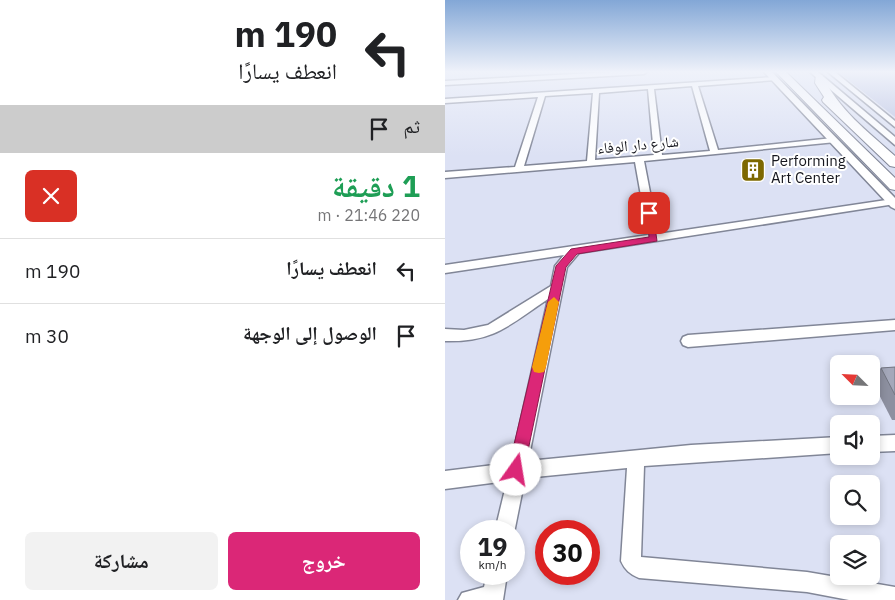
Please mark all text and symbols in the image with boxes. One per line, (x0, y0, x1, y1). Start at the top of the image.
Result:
text: 190 m (234, 11, 337, 57)
icon: left (355, 20, 420, 85)
text: انعطف يسارًا (238, 56, 337, 85)
text: ثم (403, 114, 420, 138)
icon: arrive (365, 115, 393, 143)
street label: شارع دار الوفاء (596, 131, 680, 159)
place label: Performing Art Center (771, 151, 846, 187)
building icon: Performing Art Center (740, 157, 766, 183)
text: 1 دقيقة (332, 166, 420, 205)
button: close (25, 170, 77, 222)
pin (628, 192, 670, 234)
icon: arrive (635, 199, 663, 227)
text: 220 m · 21:46 (318, 205, 420, 225)
text: انعطف يسارًا (286, 256, 377, 280)
icon: left (392, 257, 420, 285)
text: 190 m (25, 259, 80, 283)
text: الوصول إلى الوجهة (243, 321, 377, 345)
icon: arrive (392, 322, 420, 350)
text: 30 m (25, 324, 69, 348)
north arrow (830, 355, 880, 405)
map controls (830, 355, 880, 585)
button: sound (830, 415, 880, 465)
position arrow (489, 443, 541, 495)
button: search (830, 475, 880, 525)
speed limit sign: 30 (535, 520, 600, 585)
text: 19 (477, 530, 508, 563)
button: مشاركة (25, 532, 218, 590)
button: خروج (228, 532, 420, 590)
button: layers (830, 535, 880, 585)
text: km/h (478, 557, 507, 572)

